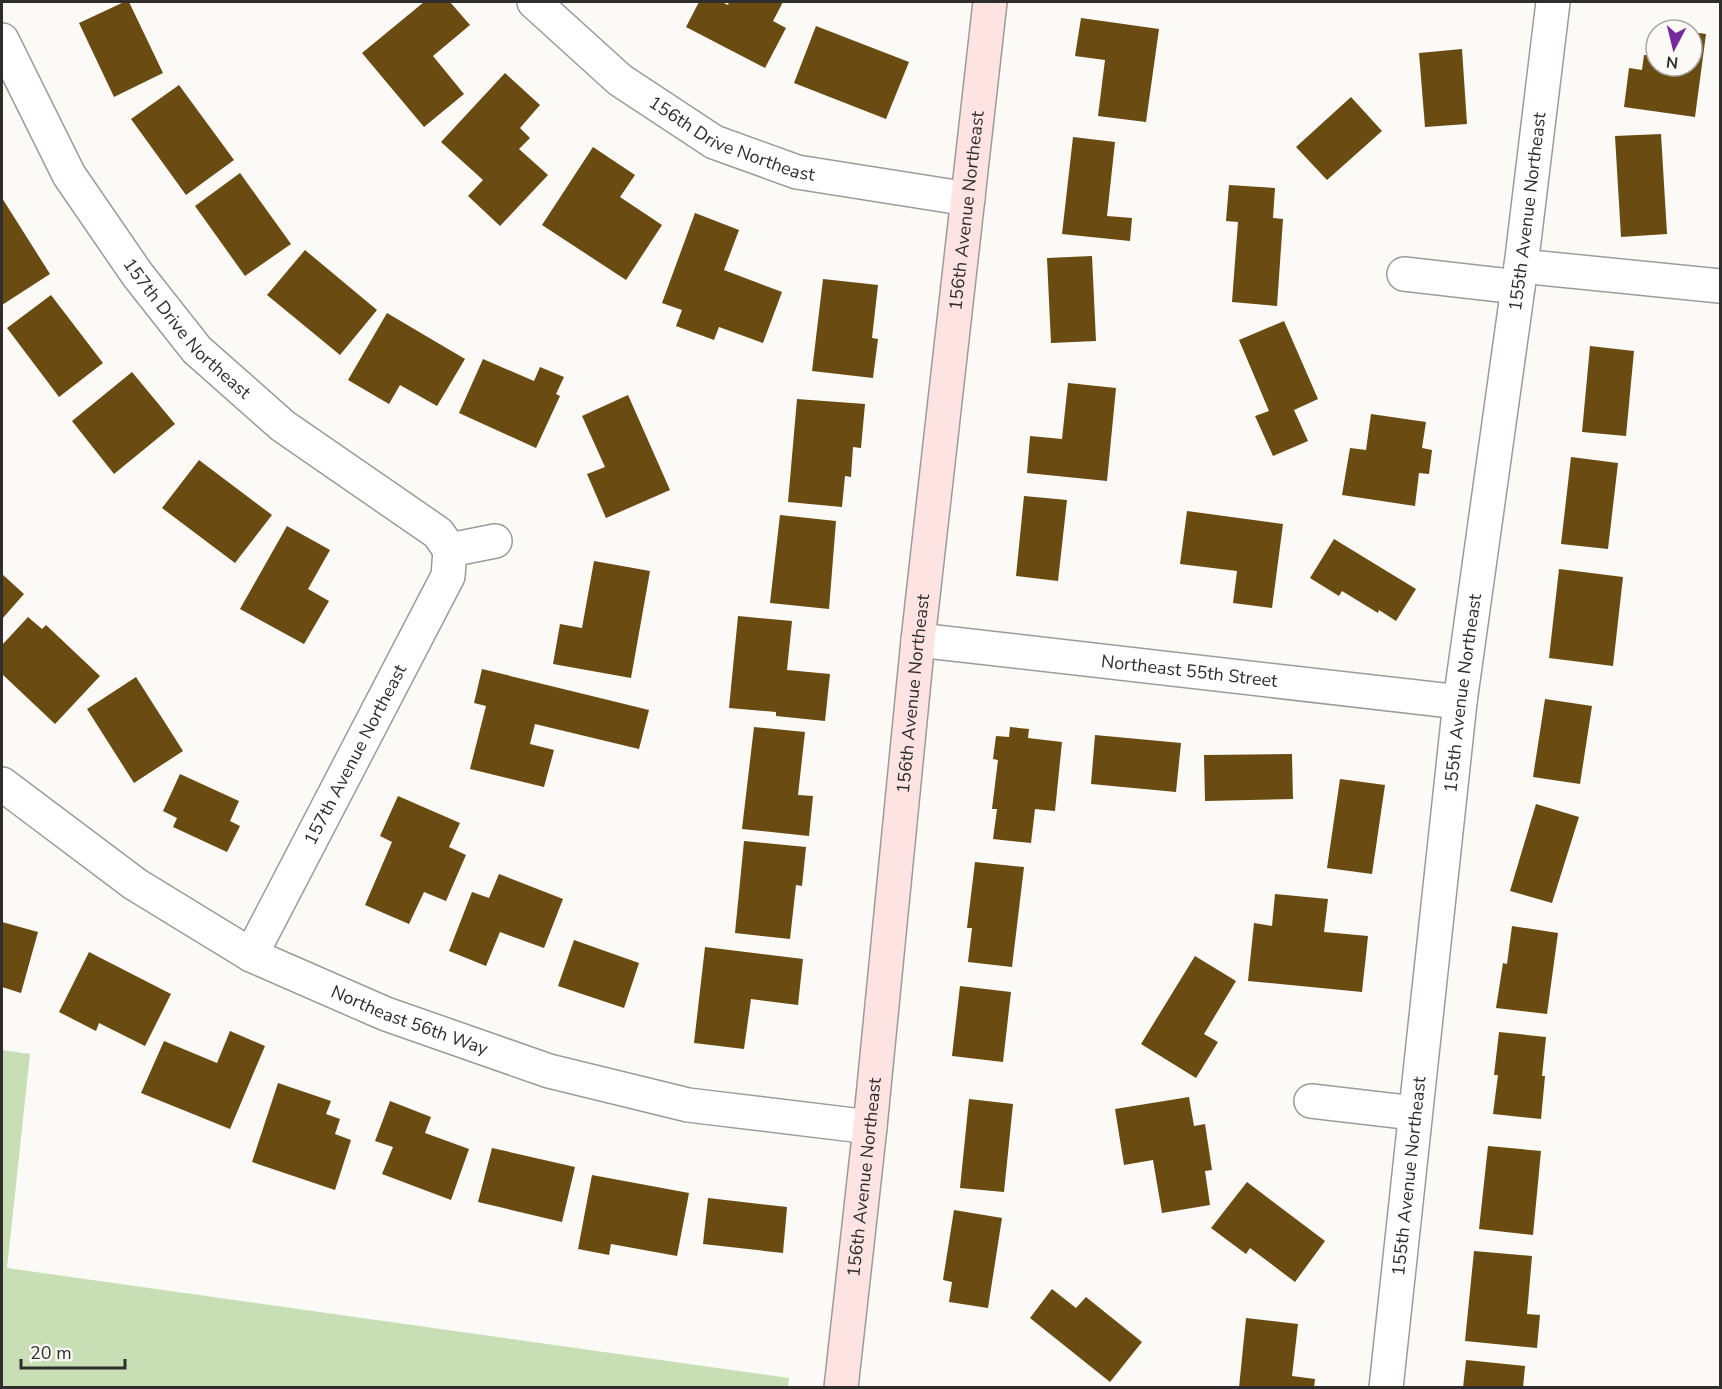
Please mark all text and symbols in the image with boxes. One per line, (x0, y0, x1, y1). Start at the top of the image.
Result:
north arrow (1644, 18, 1704, 78)
text: N (1665, 50, 1680, 74)
street label: 156th Drive Northeast (644, 90, 817, 187)
street label: 156th Avenue Northeast (943, 109, 990, 312)
street label: 155th Avenue Northeast (1503, 110, 1552, 313)
street label: 157th Drive Northeast (118, 253, 257, 405)
street label: 155th Avenue Northeast (1438, 591, 1487, 794)
street label: 156th Avenue Northeast (891, 592, 935, 795)
street label: Northeast 55th Street (1100, 649, 1279, 693)
street label: 157th Avenue Northeast (298, 659, 412, 849)
street label: Northeast 56th Way (327, 980, 492, 1061)
street label: 155th Avenue Northeast (1386, 1075, 1432, 1277)
street label: 156th Avenue Northeast (841, 1076, 887, 1278)
scale bar (21, 1332, 124, 1370)
text: 20 m (30, 1341, 72, 1365)

